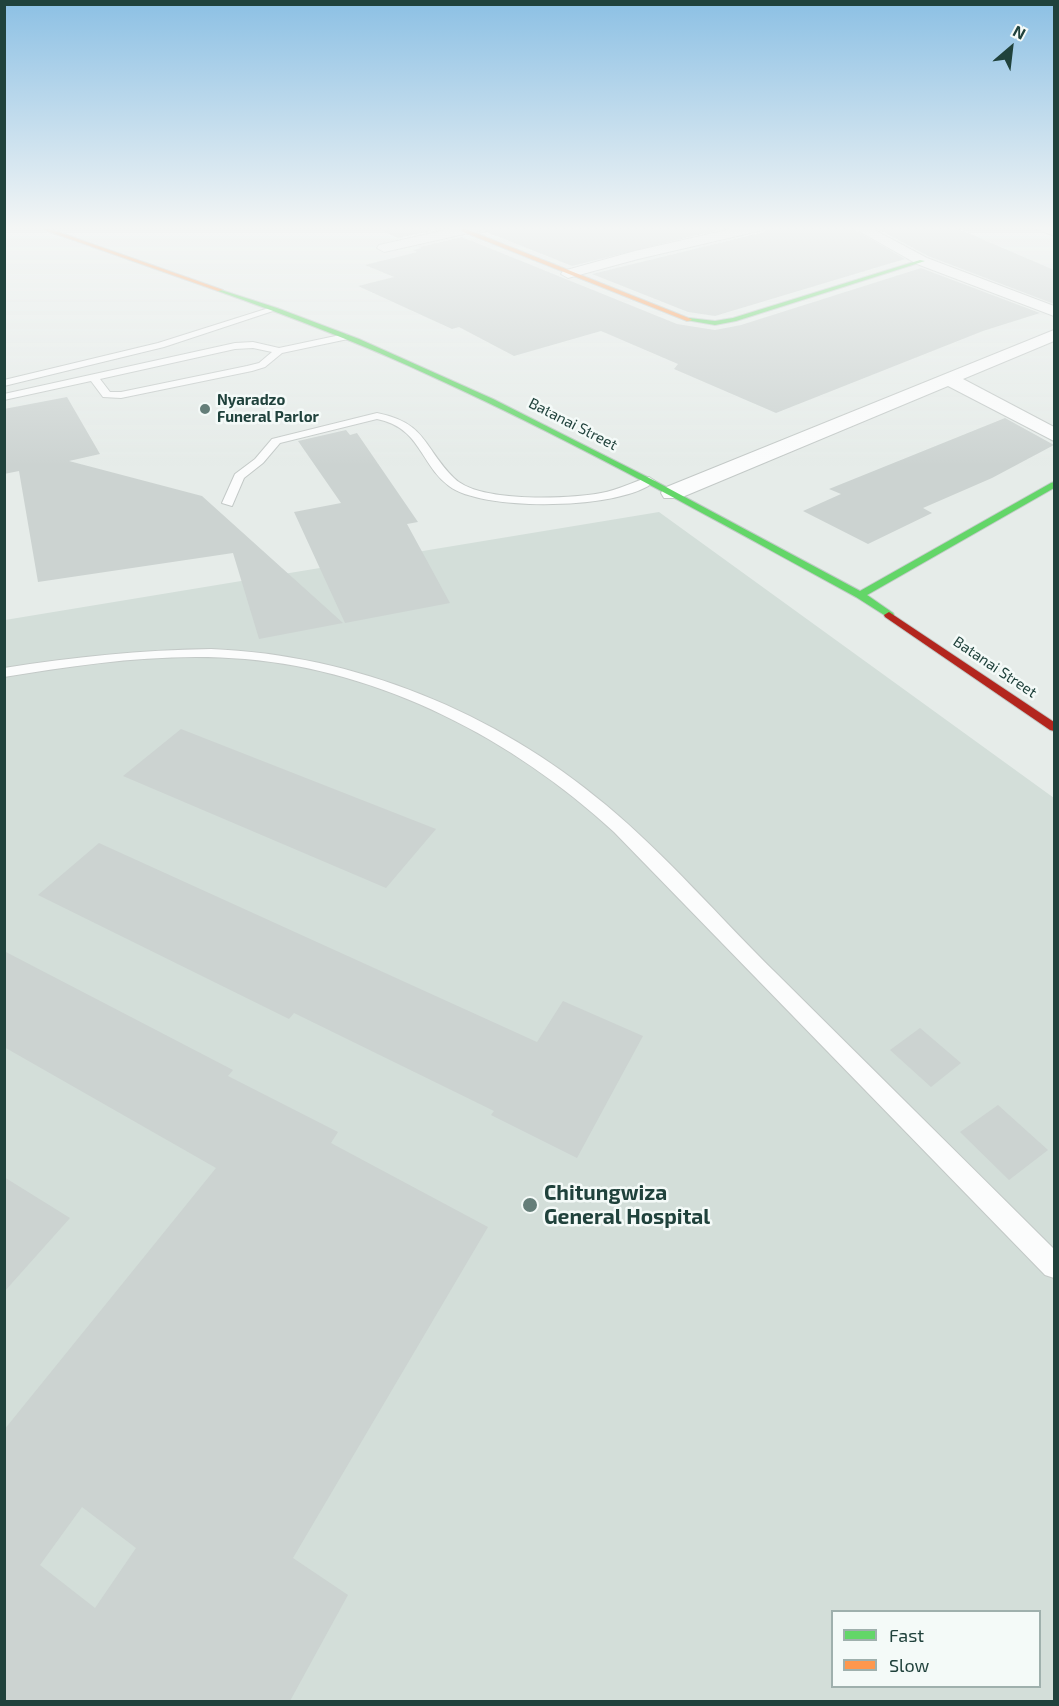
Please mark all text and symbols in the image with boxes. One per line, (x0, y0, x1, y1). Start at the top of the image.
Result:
north arrow (981, 18, 1041, 78)
text: N (1010, 21, 1029, 43)
place label: Nyaradzo Funeral Parlor (217, 391, 319, 426)
street label: Batanai Street (526, 394, 620, 454)
marker: Nyaradzo Funeral Parlor (198, 402, 212, 416)
street label: Batanai Street (950, 632, 1040, 702)
place label: Chitungwiza General Hospital (544, 1180, 710, 1230)
marker: Chitungwiza General Hospital (521, 1196, 539, 1214)
legend (831, 1610, 1041, 1688)
text: Fast (889, 1624, 924, 1646)
text: Slow (889, 1654, 929, 1676)

